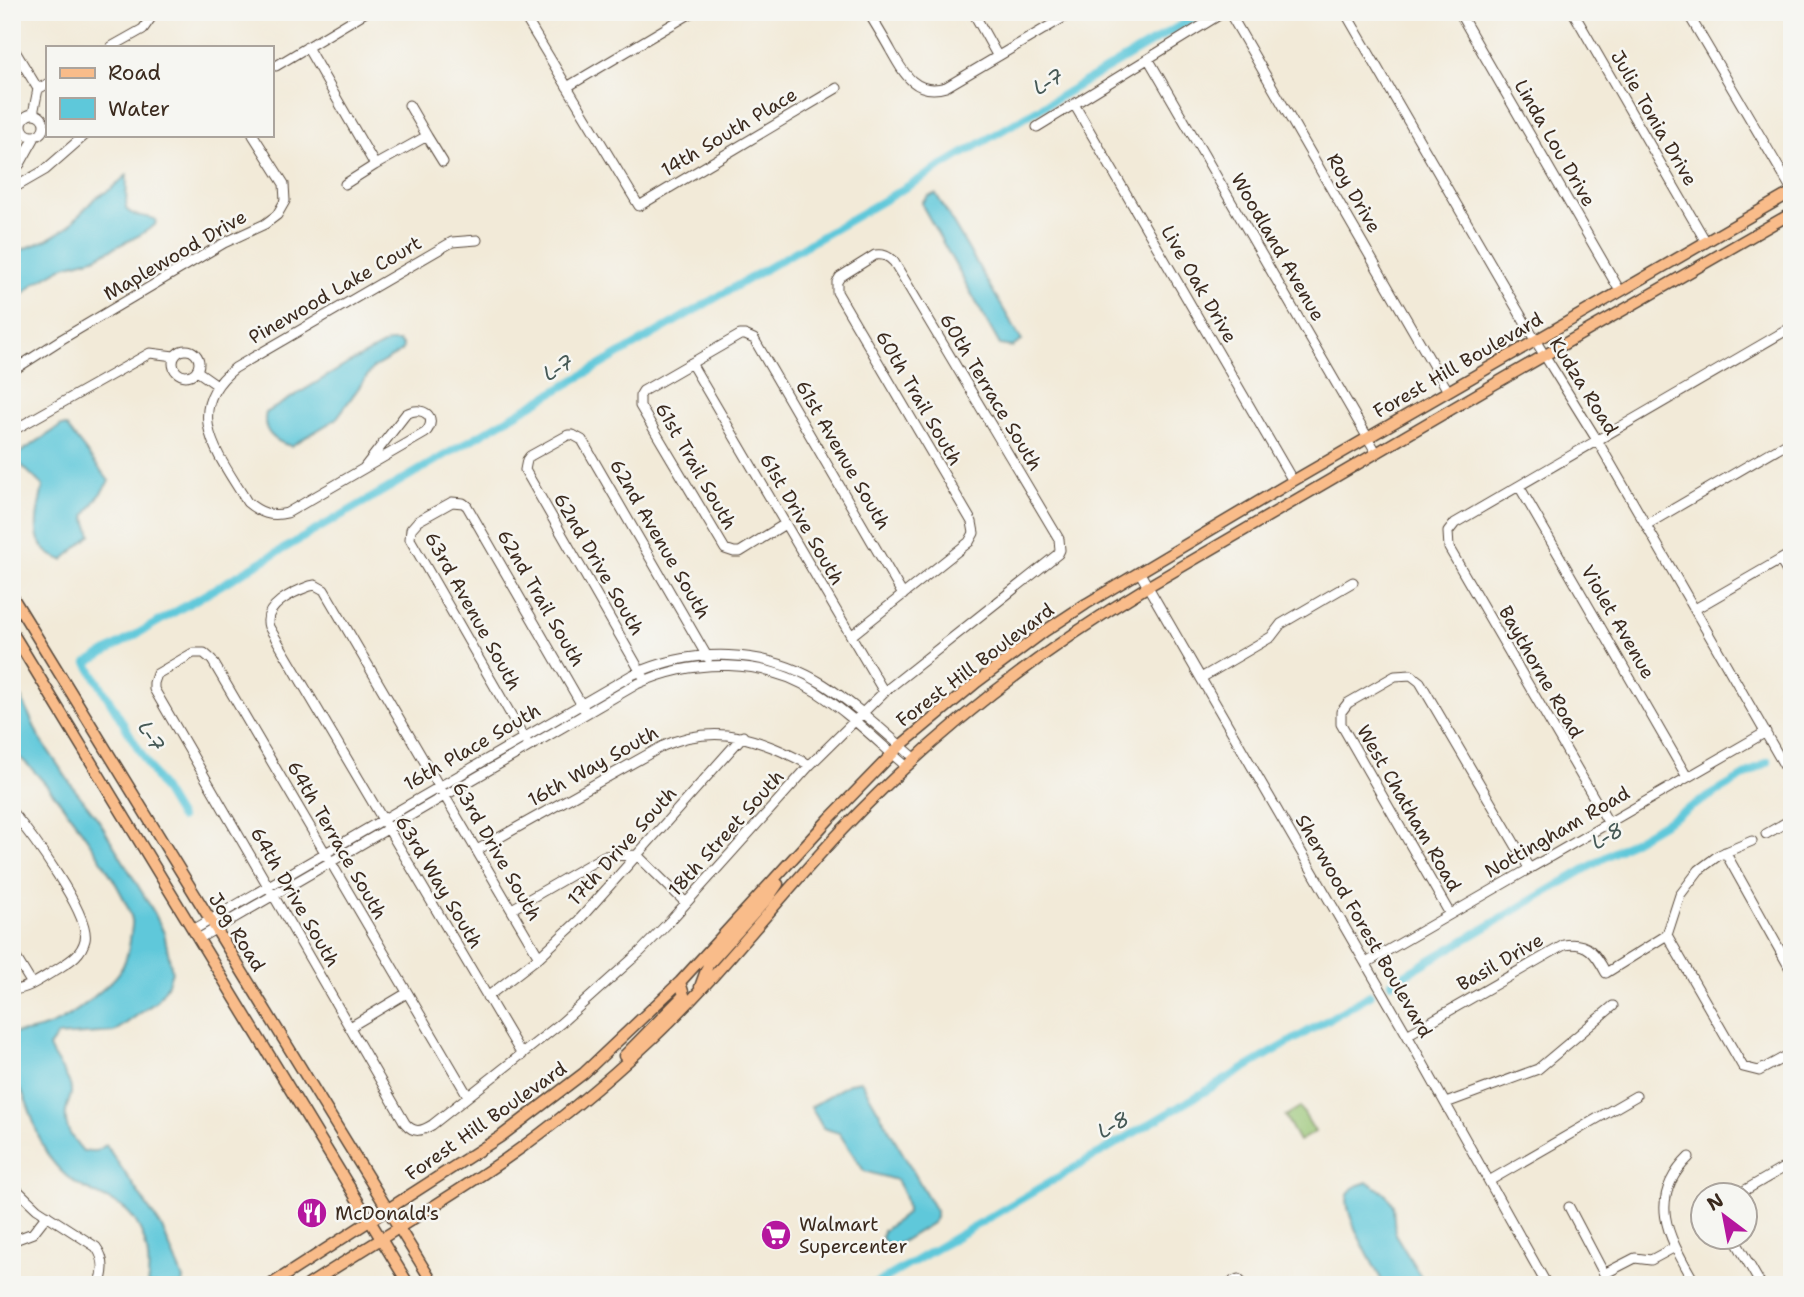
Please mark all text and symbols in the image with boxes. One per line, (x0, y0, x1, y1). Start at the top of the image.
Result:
legend (46, 46, 273, 136)
street label: Julie Tonia Drive (1605, 46, 1703, 190)
text: Road (108, 59, 161, 87)
water label: L-7 (1027, 62, 1069, 102)
street label: Linda Lou Drive (1509, 75, 1601, 211)
street label: 14th South Place (657, 82, 801, 182)
text: Water (108, 95, 170, 123)
street label: Roy Drive (1321, 149, 1387, 237)
street label: Woodland Avenue (1225, 168, 1331, 326)
street label: Maplewood Drive (99, 204, 251, 306)
street label: Live Oak Drive (1155, 221, 1243, 347)
street label: Pinewood Lake Court (244, 230, 426, 350)
street label: Forest Hill Boulevard (1369, 306, 1547, 424)
street label: 60th Terrace South (934, 309, 1048, 475)
street label: 60th Trail South (870, 326, 968, 470)
street label: Kudza Road (1544, 332, 1624, 440)
water label: L-7 (537, 348, 579, 388)
street label: 61st Avenue South (790, 376, 896, 534)
street label: 61st Trail South (650, 398, 742, 534)
street label: 61st Drive South (754, 448, 850, 590)
street label: 62nd Avenue South (604, 454, 716, 624)
street label: 62nd Drive South (548, 488, 650, 640)
street label: 62nd Trail South (492, 525, 590, 671)
street label: 63rd Avenue South (419, 527, 527, 695)
street label: Violet Avenue (1575, 561, 1661, 683)
street label: Forest Hill Boulevard (891, 597, 1059, 733)
street label: Baythorne Road (1493, 601, 1589, 743)
street label: 16th Place South (399, 698, 545, 796)
water label: L-7 (131, 715, 171, 757)
street label: 16th Way South (523, 720, 663, 812)
street label: West Chatham Road (1351, 720, 1467, 896)
street label: 64th Terrace South (281, 756, 393, 924)
street label: 18th Street South (663, 764, 789, 902)
street label: 63rd Drive South (447, 777, 547, 925)
street label: Nottingham Road (1480, 780, 1634, 884)
street label: 17th Drive South (562, 781, 682, 911)
street label: Sherwood Forest Boulevard (1290, 810, 1438, 1042)
street label: 63rd Way South (390, 811, 488, 953)
water label: L-8 (1586, 816, 1628, 856)
street label: 64th Drive South (245, 822, 345, 972)
street label: Jog Road (203, 888, 271, 976)
street label: Basil Drive (1452, 927, 1548, 997)
street label: Forest Hill Boulevard (400, 1056, 572, 1186)
water label: L-8 (1092, 1105, 1134, 1145)
north arrow (1688, 1182, 1758, 1252)
text: N (1702, 1187, 1728, 1217)
restaurant icon: McDonald's (295, 1196, 329, 1230)
place label: McDonald's (335, 1201, 439, 1226)
place label: Walmart Supercenter (799, 1212, 907, 1259)
supermarket icon: Walmart Supercenter (759, 1218, 793, 1252)

